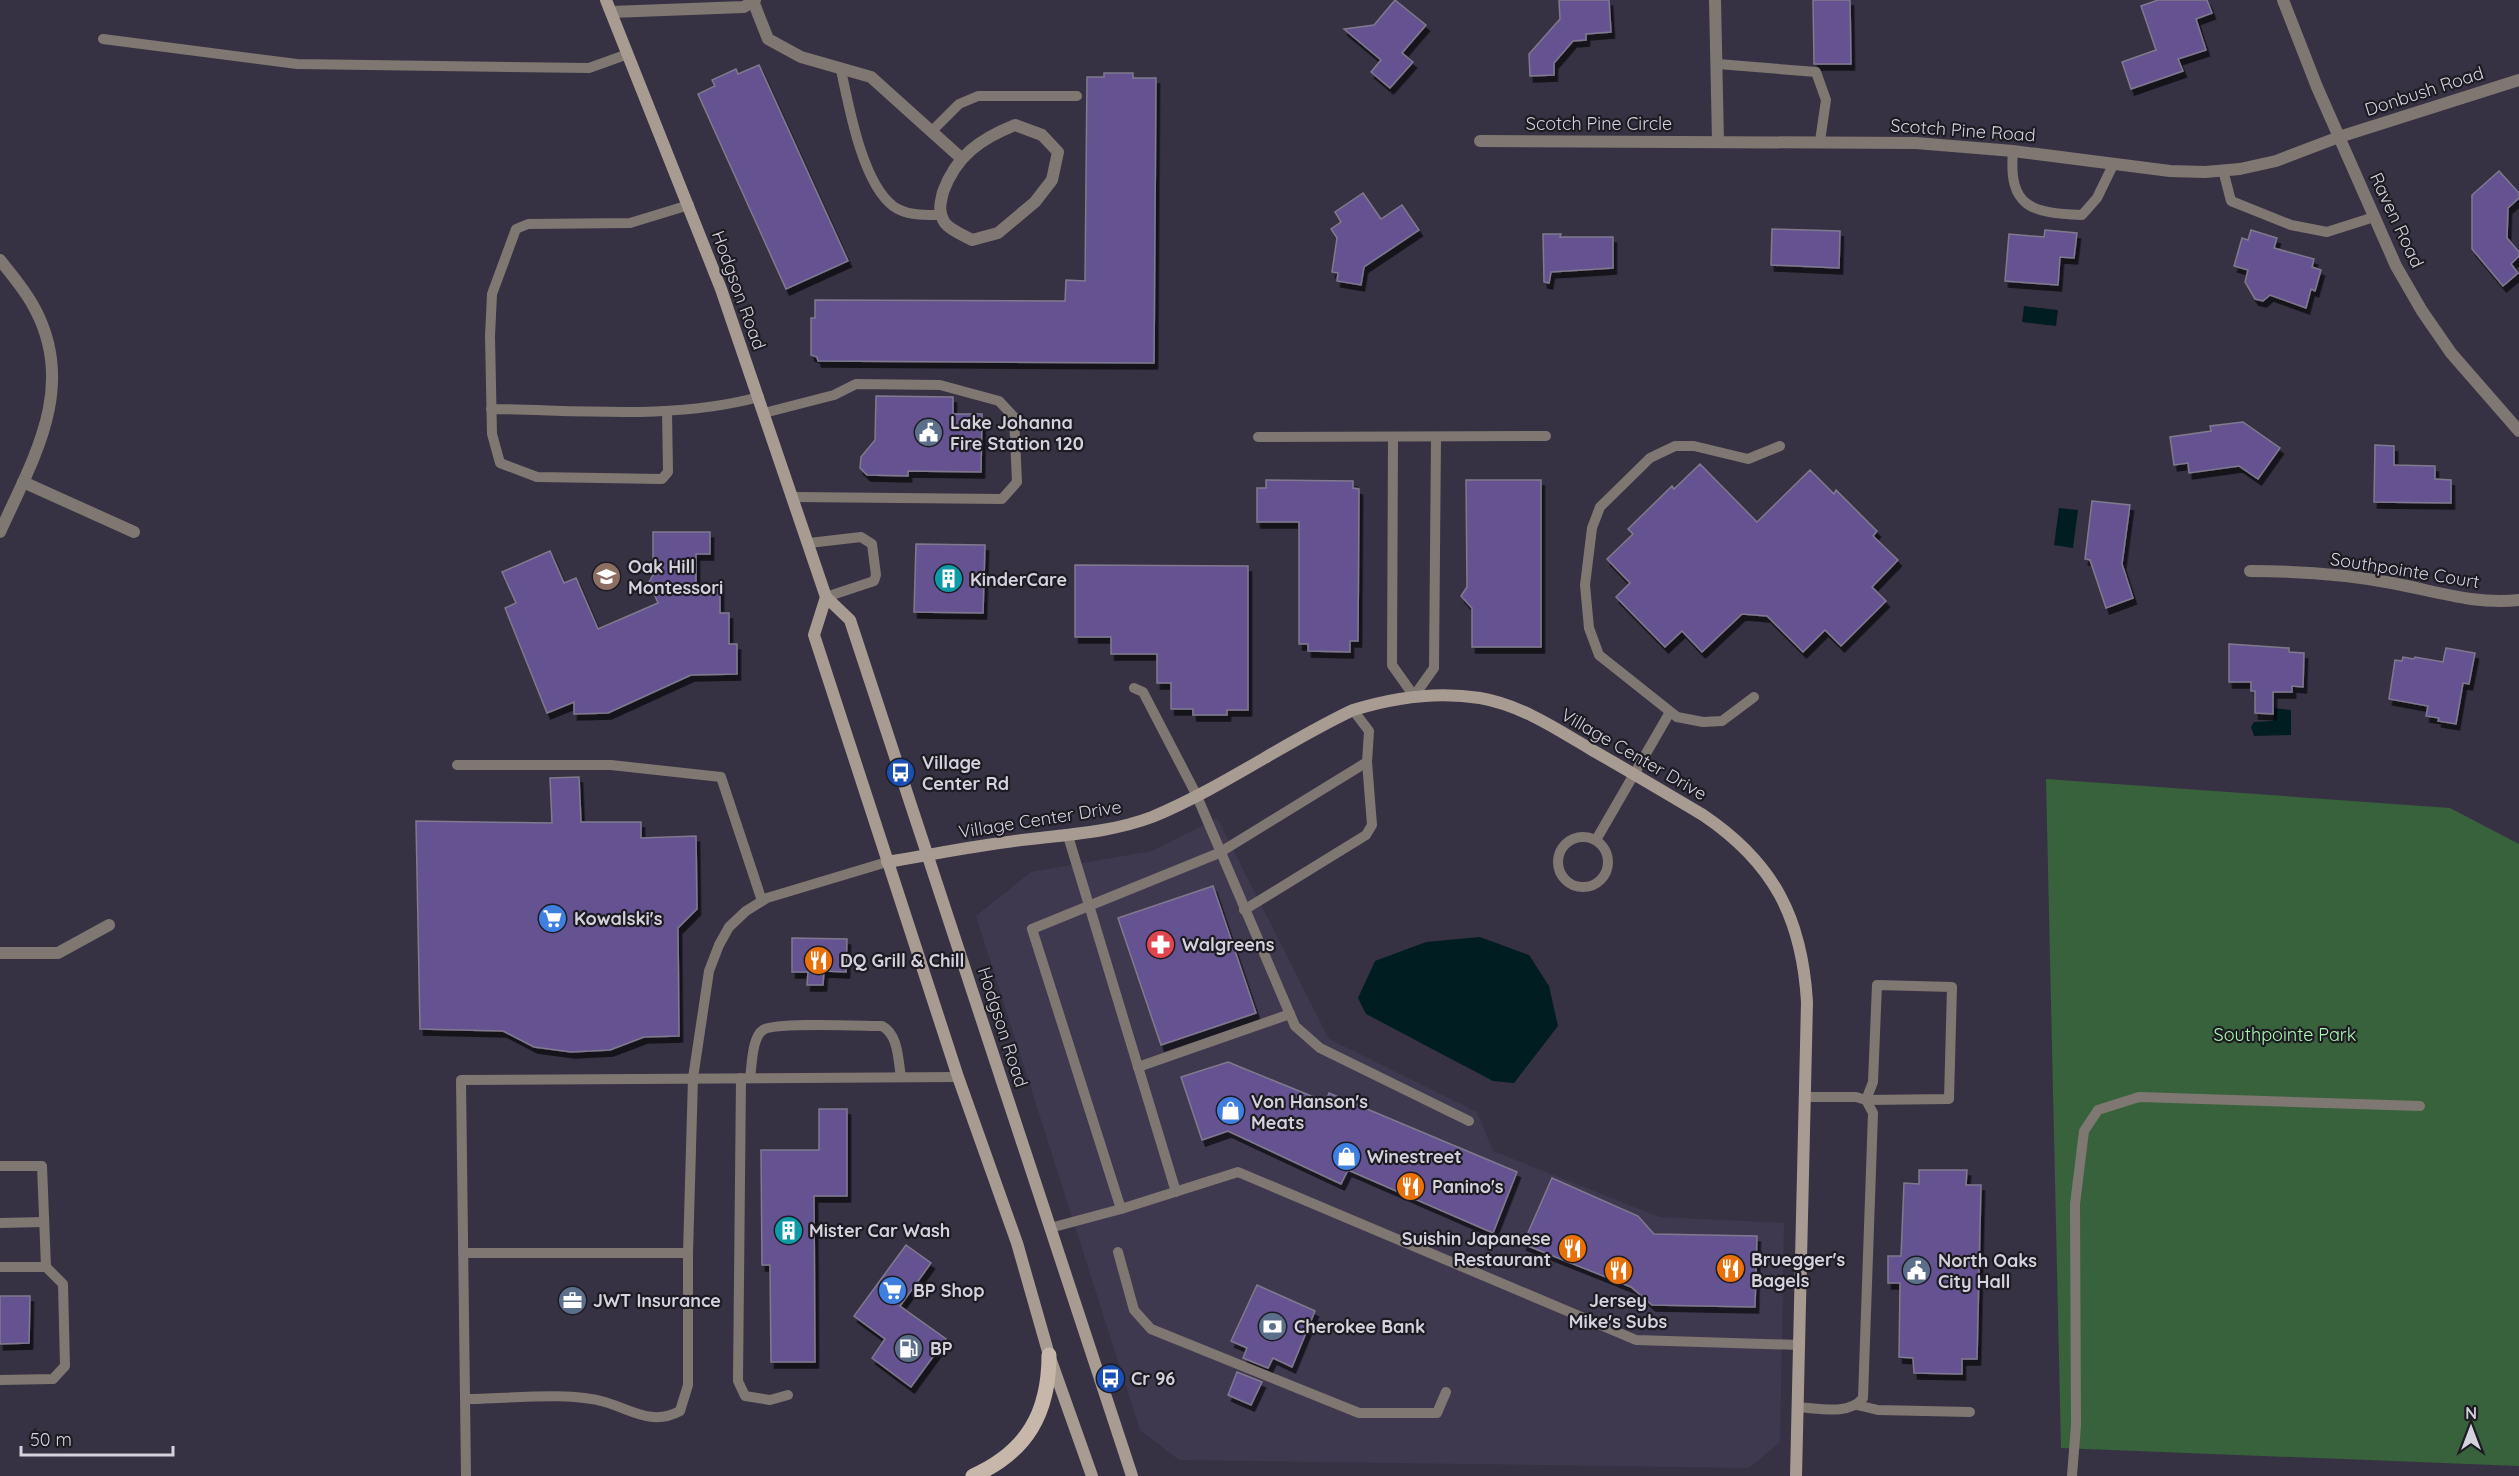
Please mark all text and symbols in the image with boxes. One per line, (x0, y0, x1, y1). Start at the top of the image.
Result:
street label: Donbush Road (2362, 61, 2486, 121)
street label: Scotch Pine Circle (1526, 112, 1672, 135)
street label: Scotch Pine Road (1890, 113, 2036, 147)
street label: Raven Road (2365, 169, 2429, 271)
street label: Hodgson Road (707, 227, 771, 353)
place label: Lake Johanna Fire Station 120 (950, 411, 1084, 455)
public building icon: Lake Johanna Fire Station 120 (913, 416, 945, 448)
street label: Southpointe Court (2329, 547, 2481, 593)
place label: Oak Hill Montessori (628, 555, 723, 599)
school or university icon: Oak Hill Montessori (591, 560, 623, 592)
building icon: KinderCare (933, 563, 965, 595)
place label: KinderCare (970, 568, 1067, 591)
street label: Village Center Drive (1557, 703, 1711, 805)
place label: Village Center Rd (922, 751, 1009, 795)
bus stop icon: Village Center Rd (885, 756, 917, 788)
street label: Village Center Drive (957, 795, 1123, 843)
supermarket icon: Kowalski's (537, 902, 569, 934)
place label: Kowalski's (574, 907, 663, 930)
pharmacy icon: Walgreens (1145, 928, 1177, 960)
place label: Walgreens (1182, 933, 1275, 956)
restaurant icon: DQ Grill & Chill (803, 944, 835, 976)
place label: DQ Grill & Chill (840, 949, 964, 972)
street label: Hodgson Road (973, 964, 1033, 1090)
park label: Southpointe Park (2214, 1023, 2356, 1046)
place label: Von Hanson's Meats (1251, 1090, 1368, 1134)
shop icon: Von Hanson's Meats (1214, 1095, 1246, 1127)
shop icon: Winestreet (1330, 1140, 1362, 1172)
place label: Winestreet (1367, 1145, 1462, 1168)
restaurant icon: Panino's (1395, 1170, 1427, 1202)
place label: Panino's (1432, 1175, 1504, 1198)
building icon: Mister Car Wash (772, 1214, 804, 1246)
place label: Mister Car Wash (809, 1219, 950, 1242)
place label: Suishin Japanese Restaurant (1402, 1227, 1551, 1271)
restaurant icon: Suishin Japanese Restaurant (1556, 1232, 1588, 1264)
place label: Bruegger's Bagels (1751, 1248, 1846, 1292)
place label: North Oaks City Hall (1938, 1249, 2037, 1293)
restaurant icon: Bruegger's Bagels (1714, 1253, 1746, 1285)
public building icon: North Oaks City Hall (1901, 1254, 1933, 1286)
restaurant icon: Jersey Mike's Subs (1602, 1255, 1634, 1287)
supermarket icon: BP Shop (876, 1274, 908, 1306)
place label: BP Shop (913, 1279, 985, 1302)
office icon: JWT Insurance (556, 1284, 588, 1316)
place label: JWT Insurance (593, 1289, 721, 1312)
place label: Jersey Mike's Subs (1569, 1289, 1667, 1333)
bank icon: Cherokee Bank (1257, 1310, 1289, 1342)
place label: Cherokee Bank (1294, 1315, 1425, 1338)
fuel station icon: BP (893, 1332, 925, 1364)
place label: BP (930, 1337, 953, 1360)
bus stop icon: Cr 96 (1094, 1362, 1126, 1394)
place label: Cr 96 (1131, 1367, 1175, 1390)
north arrow (2441, 1398, 2501, 1458)
text: N (2465, 1403, 2477, 1423)
scale bar (21, 1419, 172, 1457)
text: 50 m (30, 1428, 72, 1451)

